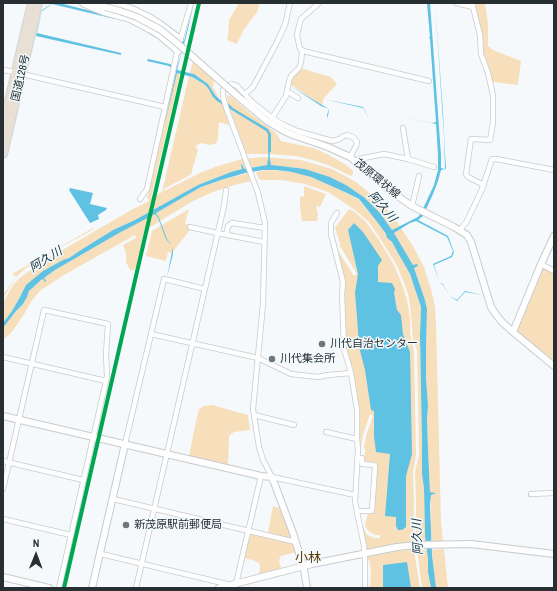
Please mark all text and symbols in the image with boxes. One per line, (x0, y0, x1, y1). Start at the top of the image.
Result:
street label: 国道128号 (9, 53, 33, 103)
street label: 茂原環状線 (351, 157, 403, 201)
water label: 阿久川 (365, 189, 399, 225)
water label: 阿久川 (27, 244, 65, 276)
place label: 川代自治センター (330, 337, 418, 351)
marker: 川代自治センター (317, 339, 327, 349)
place label: 川代集会所 (280, 352, 335, 366)
marker: 川代集会所 (267, 354, 277, 364)
place label: 新茂原駅前郵便局 (134, 518, 222, 532)
water label: 阿久川 (410, 519, 426, 555)
marker: 新茂原駅前郵便局 (121, 520, 131, 530)
north arrow (16, 535, 56, 575)
text: N (33, 536, 40, 550)
district label: 小林 (295, 551, 321, 567)

